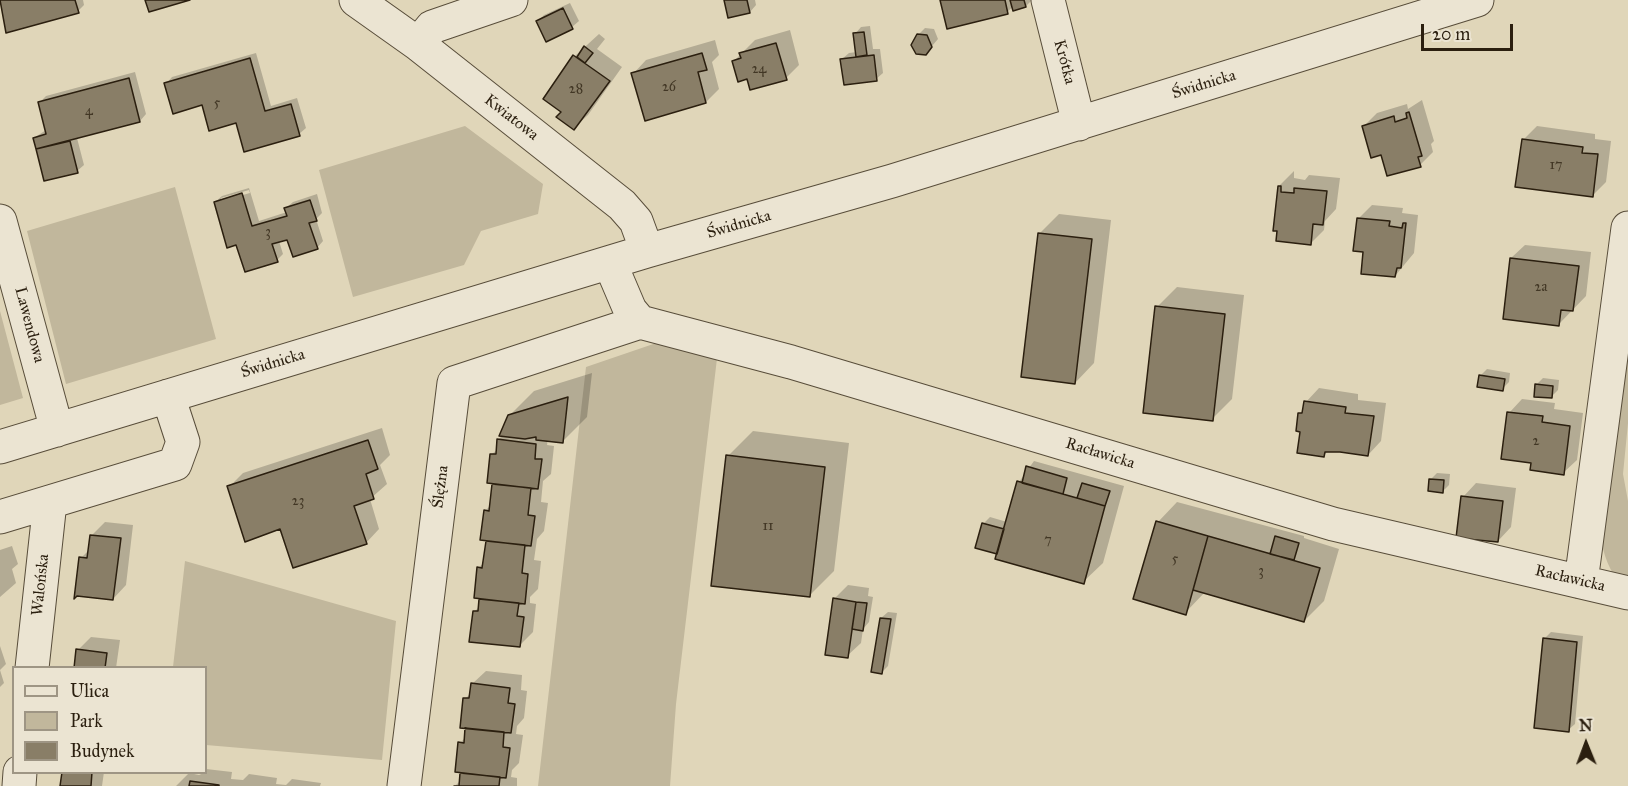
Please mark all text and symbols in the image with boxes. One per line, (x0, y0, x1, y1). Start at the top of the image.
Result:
scale bar (1424, 12, 1516, 50)
text: 20 m (1432, 23, 1470, 45)
street label: Krótka (1049, 38, 1079, 86)
house number: 24 (752, 62, 766, 78)
street label: Świdnicka (1170, 66, 1238, 104)
house number: 26 (662, 80, 676, 96)
house number: 28 (569, 82, 583, 98)
street label: Kwiatowa (480, 91, 542, 145)
house number: 5 (214, 96, 220, 112)
house number: 4 (85, 104, 93, 120)
house number: 17 (1549, 158, 1563, 174)
street label: Świdnicka (705, 207, 773, 243)
house number: 3 (265, 225, 271, 241)
house number: 2a (1535, 280, 1547, 296)
street label: Lawendowa (10, 285, 48, 365)
street label: Świdnicka (239, 345, 307, 383)
street label: Racławicka (1063, 434, 1137, 474)
house number: 2 (1533, 434, 1539, 450)
street label: Ślężna (429, 465, 453, 509)
house number: 23 (292, 494, 304, 510)
house number: 11 (762, 519, 774, 535)
house number: 7 (1044, 533, 1052, 549)
house number: 5 (1172, 552, 1178, 568)
street label: Walońska (28, 553, 54, 617)
street label: Racławicka (1533, 562, 1607, 596)
house number: 3 (1258, 564, 1264, 580)
legend (12, 666, 207, 774)
text: Ulica (70, 680, 109, 702)
text: Park (70, 710, 103, 732)
north arrow (1556, 714, 1616, 774)
text: N (1579, 716, 1593, 735)
text: Budynek (70, 740, 134, 762)

